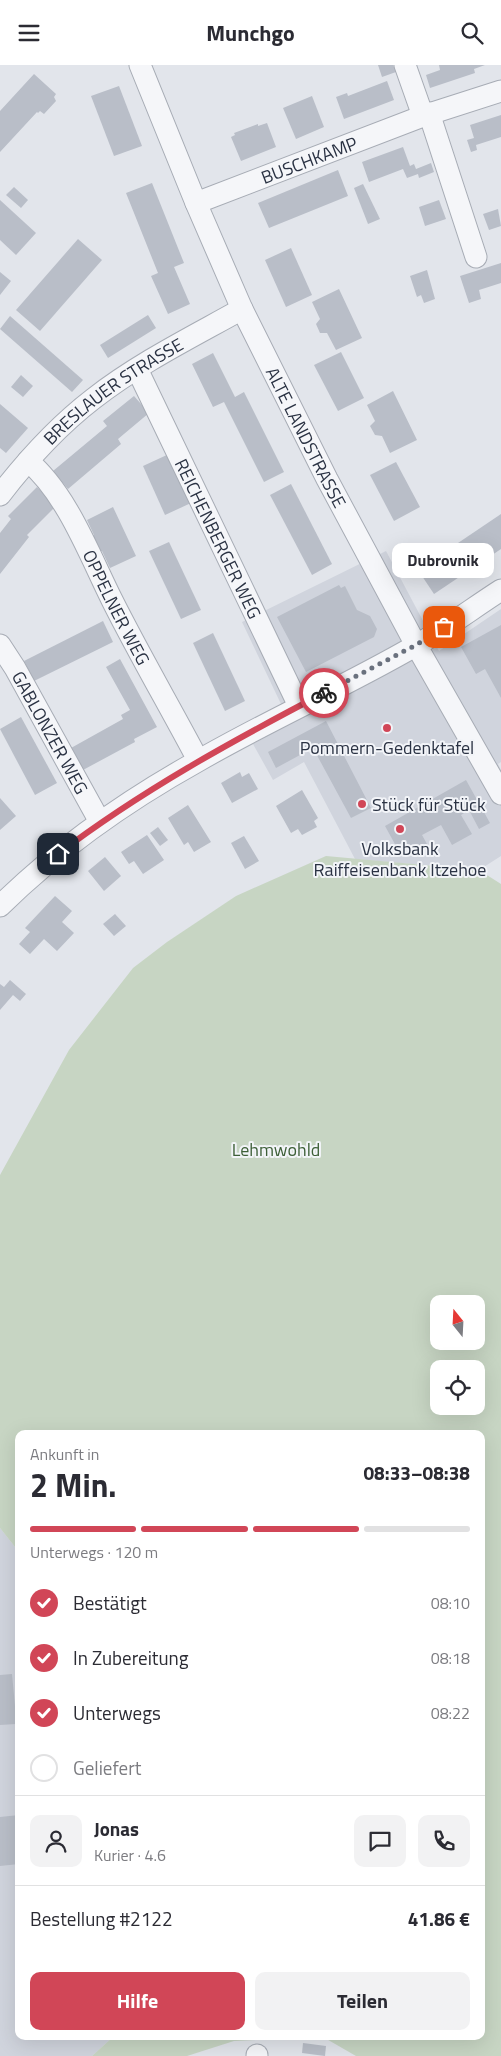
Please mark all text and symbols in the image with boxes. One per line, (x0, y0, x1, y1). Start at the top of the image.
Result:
text: Munchgo (206, 16, 295, 50)
icon: menu (15, 19, 43, 47)
icon: search (458, 19, 486, 47)
street label: BUSCHKAMP (257, 129, 361, 190)
street label: BRESLAUER STRASSE (37, 331, 188, 451)
street label: ALTE LANDSTRASSE (260, 362, 353, 512)
street label: REICHENBERGER WEG (168, 454, 268, 623)
callout: Dubrovnik (393, 542, 495, 577)
street label: OPPELNER WEG (76, 545, 157, 670)
text: Dubrovnik (407, 548, 479, 572)
pin (423, 606, 465, 648)
icon: bag (430, 613, 458, 641)
street label: GABLONZER WEG (6, 666, 95, 799)
courier (299, 668, 349, 718)
icon: bike (310, 679, 338, 707)
marker: Pommern-Gedenktafel (381, 722, 393, 734)
place label: Pommern-Gedenktafel (300, 734, 474, 761)
place label: Stück für Stück (372, 791, 486, 818)
marker: Stück für Stück (356, 798, 368, 810)
marker: Volksbank Raiffeisenbank Itzehoe (394, 823, 406, 835)
pin (37, 833, 79, 875)
place label: Volksbank Raiffeisenbank Itzehoe (314, 835, 486, 883)
icon: home (44, 840, 72, 868)
park label: Lehmwohld (232, 1136, 320, 1163)
north arrow (430, 1295, 485, 1350)
map controls (430, 1295, 485, 1415)
button: locate (430, 1360, 485, 1415)
text: Ankunft in (30, 1442, 99, 1466)
text: 08:33–08:38 (363, 1458, 470, 1487)
text: 2 Min. (30, 1461, 117, 1509)
text: Unterwegs · 120 m (30, 1540, 158, 1564)
text: Bestätigt (73, 1588, 147, 1617)
icon: check (30, 1589, 58, 1617)
text: 08:10 (431, 1591, 470, 1615)
text: In Zubereitung (73, 1643, 189, 1672)
icon: check (30, 1644, 58, 1672)
text: 08:18 (431, 1646, 470, 1670)
text: Unterwegs (73, 1698, 161, 1727)
icon: check (30, 1699, 58, 1727)
text: 08:22 (431, 1701, 470, 1725)
text: Geliefert (73, 1753, 141, 1782)
text: Jonas (94, 1814, 139, 1843)
button: person (30, 1815, 82, 1867)
button: chat (354, 1815, 406, 1867)
button: phone (418, 1815, 470, 1867)
text: Kurier · 4.6 (94, 1843, 166, 1867)
text: Bestellung #2122 (30, 1904, 173, 1933)
text: 41.86 € (408, 1904, 470, 1933)
button: Hilfe (30, 1972, 245, 2030)
button: Teilen (255, 1972, 470, 2030)

